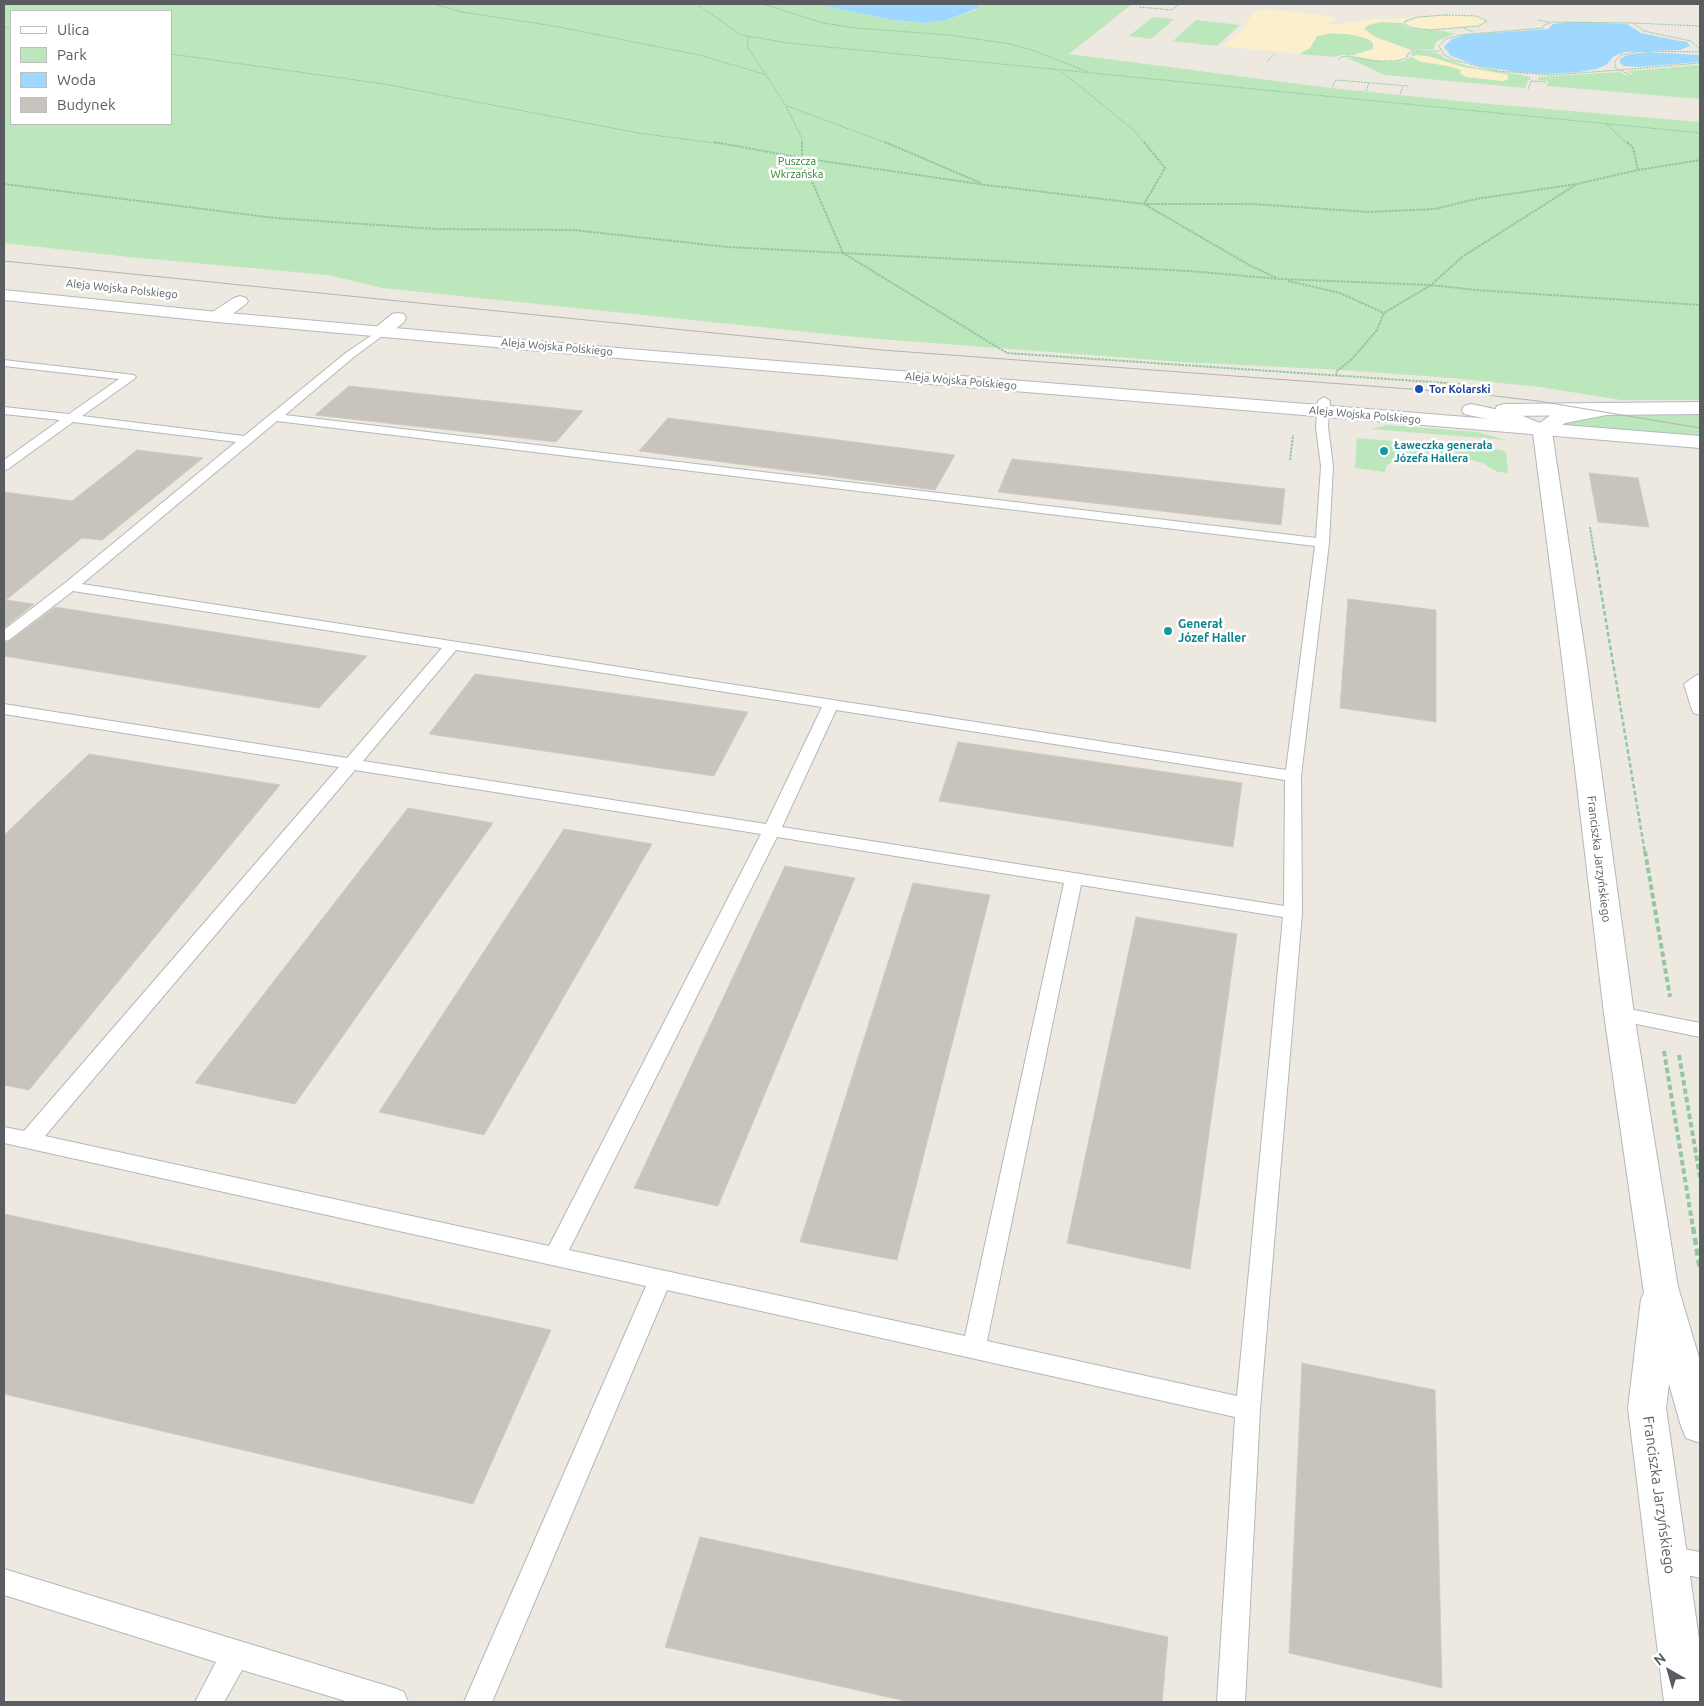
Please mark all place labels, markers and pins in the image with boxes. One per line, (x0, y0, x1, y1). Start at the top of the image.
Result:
place label: Tor Kolarski (1429, 382, 1491, 396)
marker: Tor Kolarski (1413, 383, 1425, 395)
place label: Ławeczka generała Józefa Hallera (1394, 438, 1492, 464)
marker: Ławeczka generała Józefa Hallera (1378, 445, 1390, 457)
place label: Generał Józef Haller (1178, 617, 1246, 645)
marker: Generał Józef Haller (1162, 625, 1174, 637)

